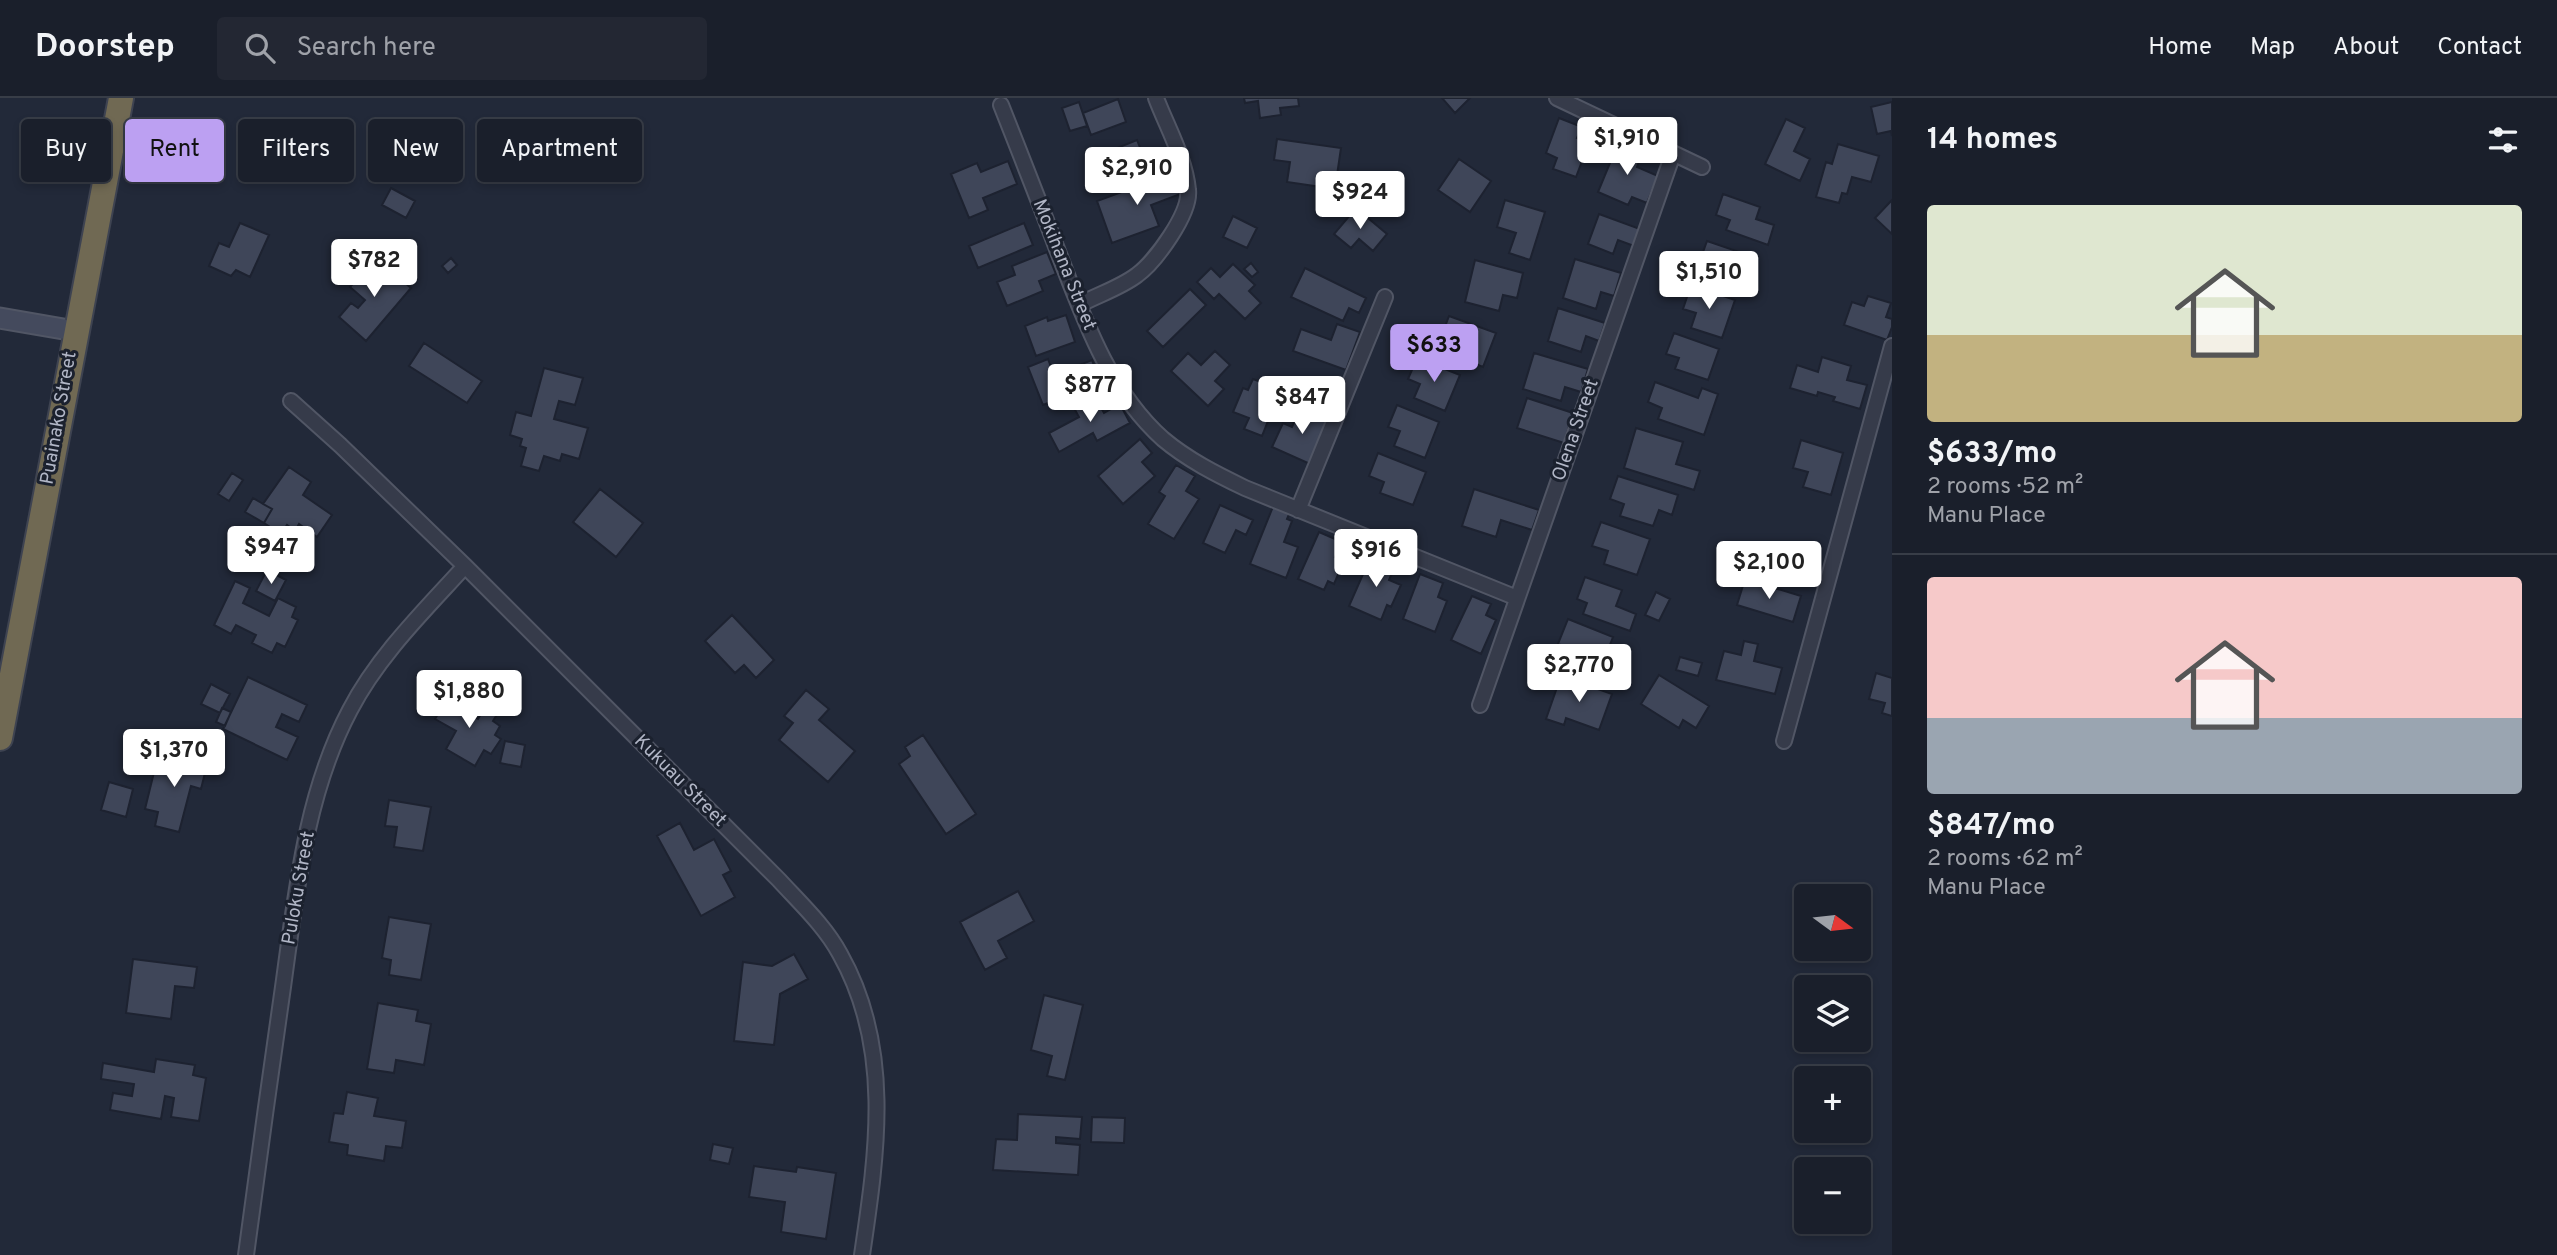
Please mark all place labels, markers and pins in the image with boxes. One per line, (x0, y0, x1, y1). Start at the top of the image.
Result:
pin: $1,910 (1570, 118, 1684, 177)
pin: $2,910 (1080, 148, 1194, 207)
pin: $924 (1319, 172, 1401, 231)
pin: $782 (333, 240, 415, 299)
pin: $1,510 (1652, 252, 1766, 311)
pin: $633 (1393, 324, 1475, 384)
pin: $877 (1049, 364, 1131, 424)
pin: $847 (1261, 376, 1343, 436)
pin: $947 (230, 526, 312, 586)
pin: $916 (1335, 530, 1417, 589)
pin: $2,100 (1712, 542, 1826, 601)
pin: $2,770 (1522, 644, 1636, 704)
pin: $1,880 (412, 670, 526, 730)
pin: $1,370 (117, 730, 231, 789)

